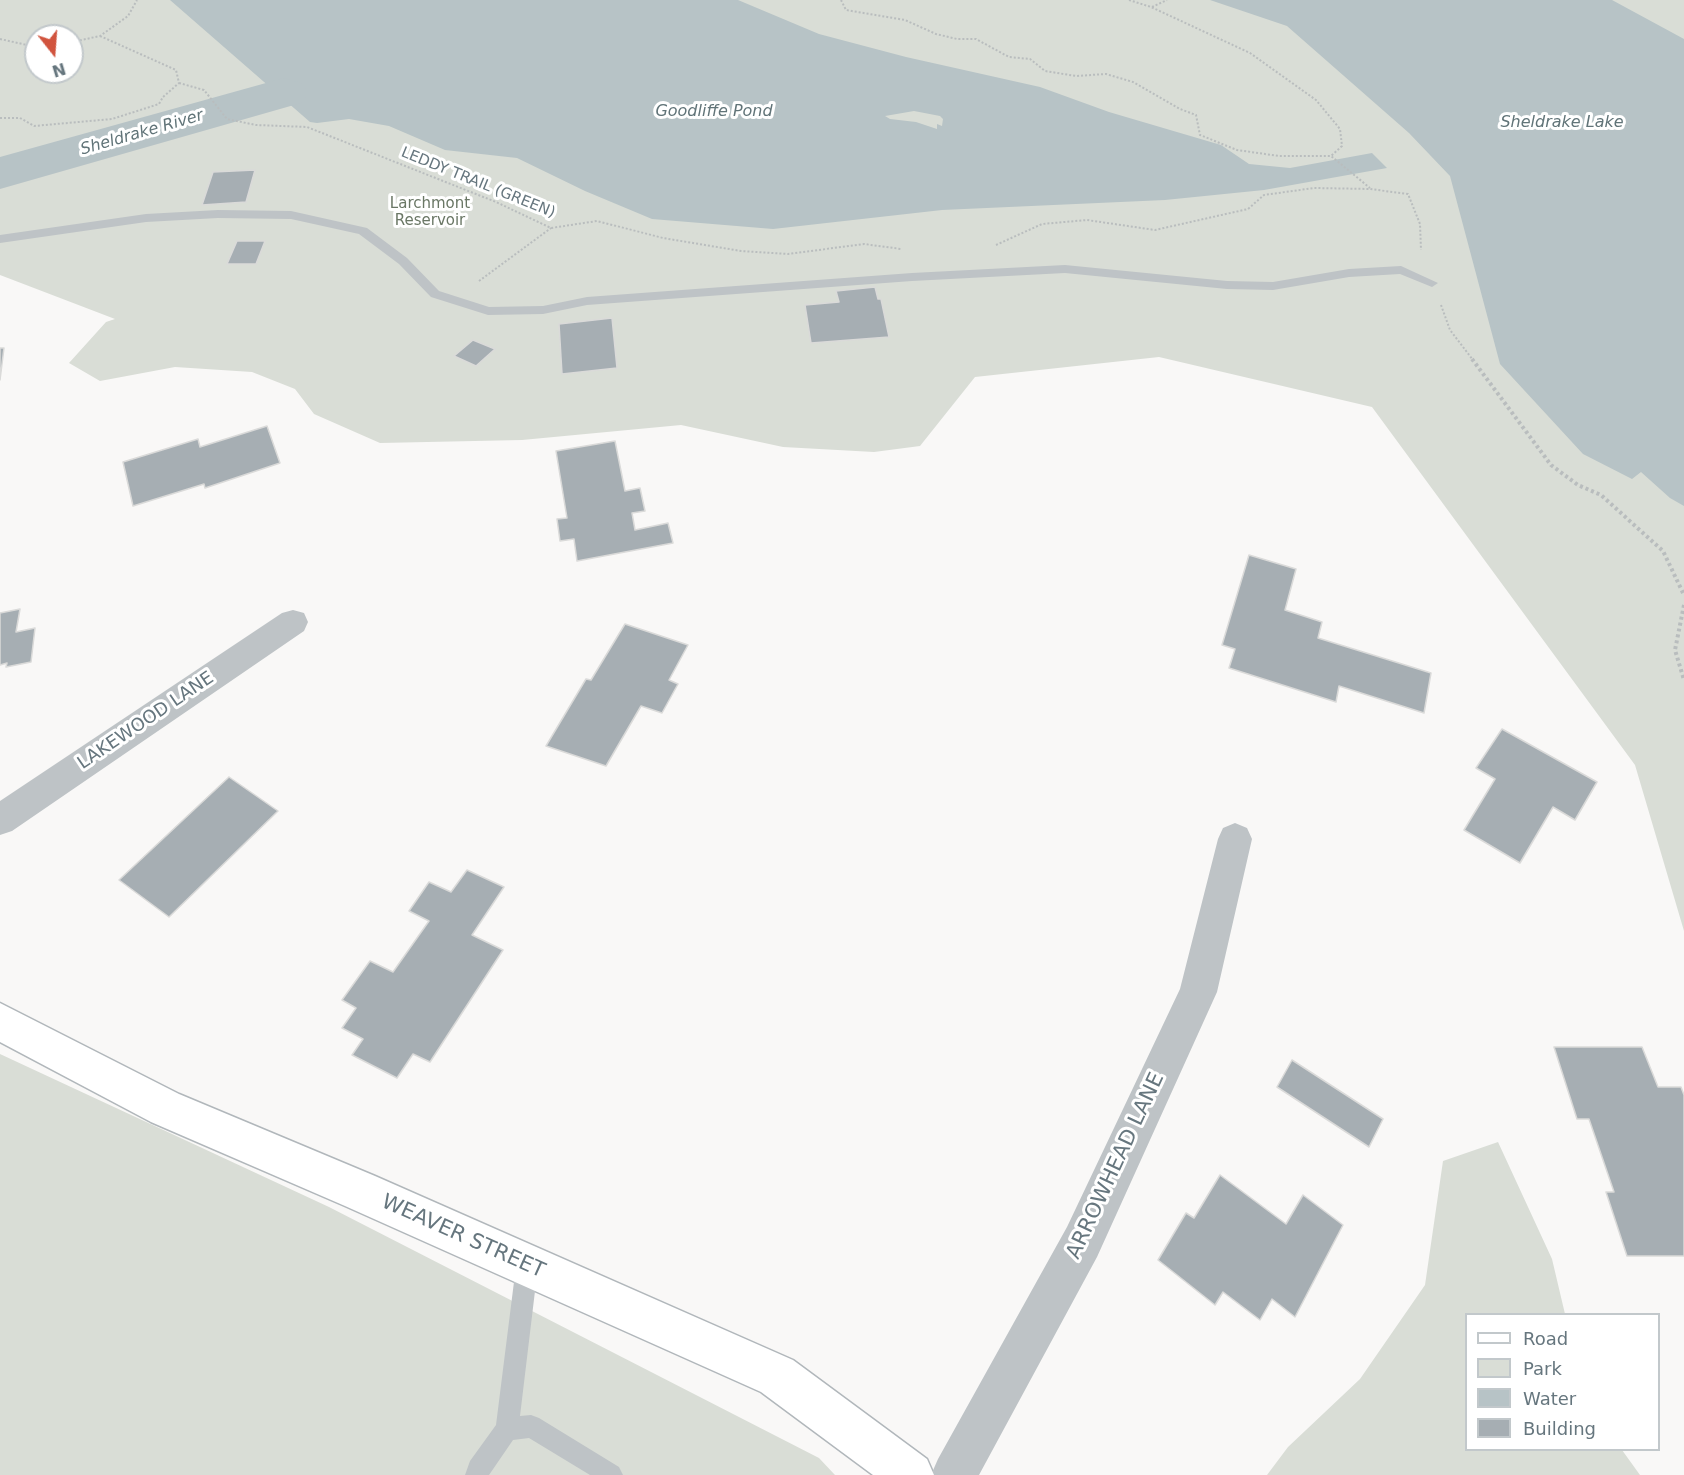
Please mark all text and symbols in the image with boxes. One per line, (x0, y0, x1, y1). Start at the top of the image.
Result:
north arrow (24, 24, 84, 84)
text: N (50, 59, 68, 81)
water label: Goodliffe Pond (655, 102, 773, 122)
water label: Sheldrake River (78, 106, 206, 160)
water label: Sheldrake Lake (1500, 113, 1624, 133)
street label: LEDDY TRAIL (GREEN) (398, 144, 558, 222)
park label: Larchmont Reservoir (390, 195, 470, 230)
street label: LAKEWOOD LANE (74, 668, 218, 774)
street label: ARROWHEAD LANE (1062, 1069, 1170, 1263)
street label: WEAVER STREET (377, 1190, 549, 1284)
legend (1465, 1313, 1660, 1451)
text: Road (1523, 1328, 1568, 1349)
text: Park (1523, 1358, 1562, 1379)
text: Water (1523, 1388, 1576, 1409)
text: Building (1523, 1418, 1596, 1439)

